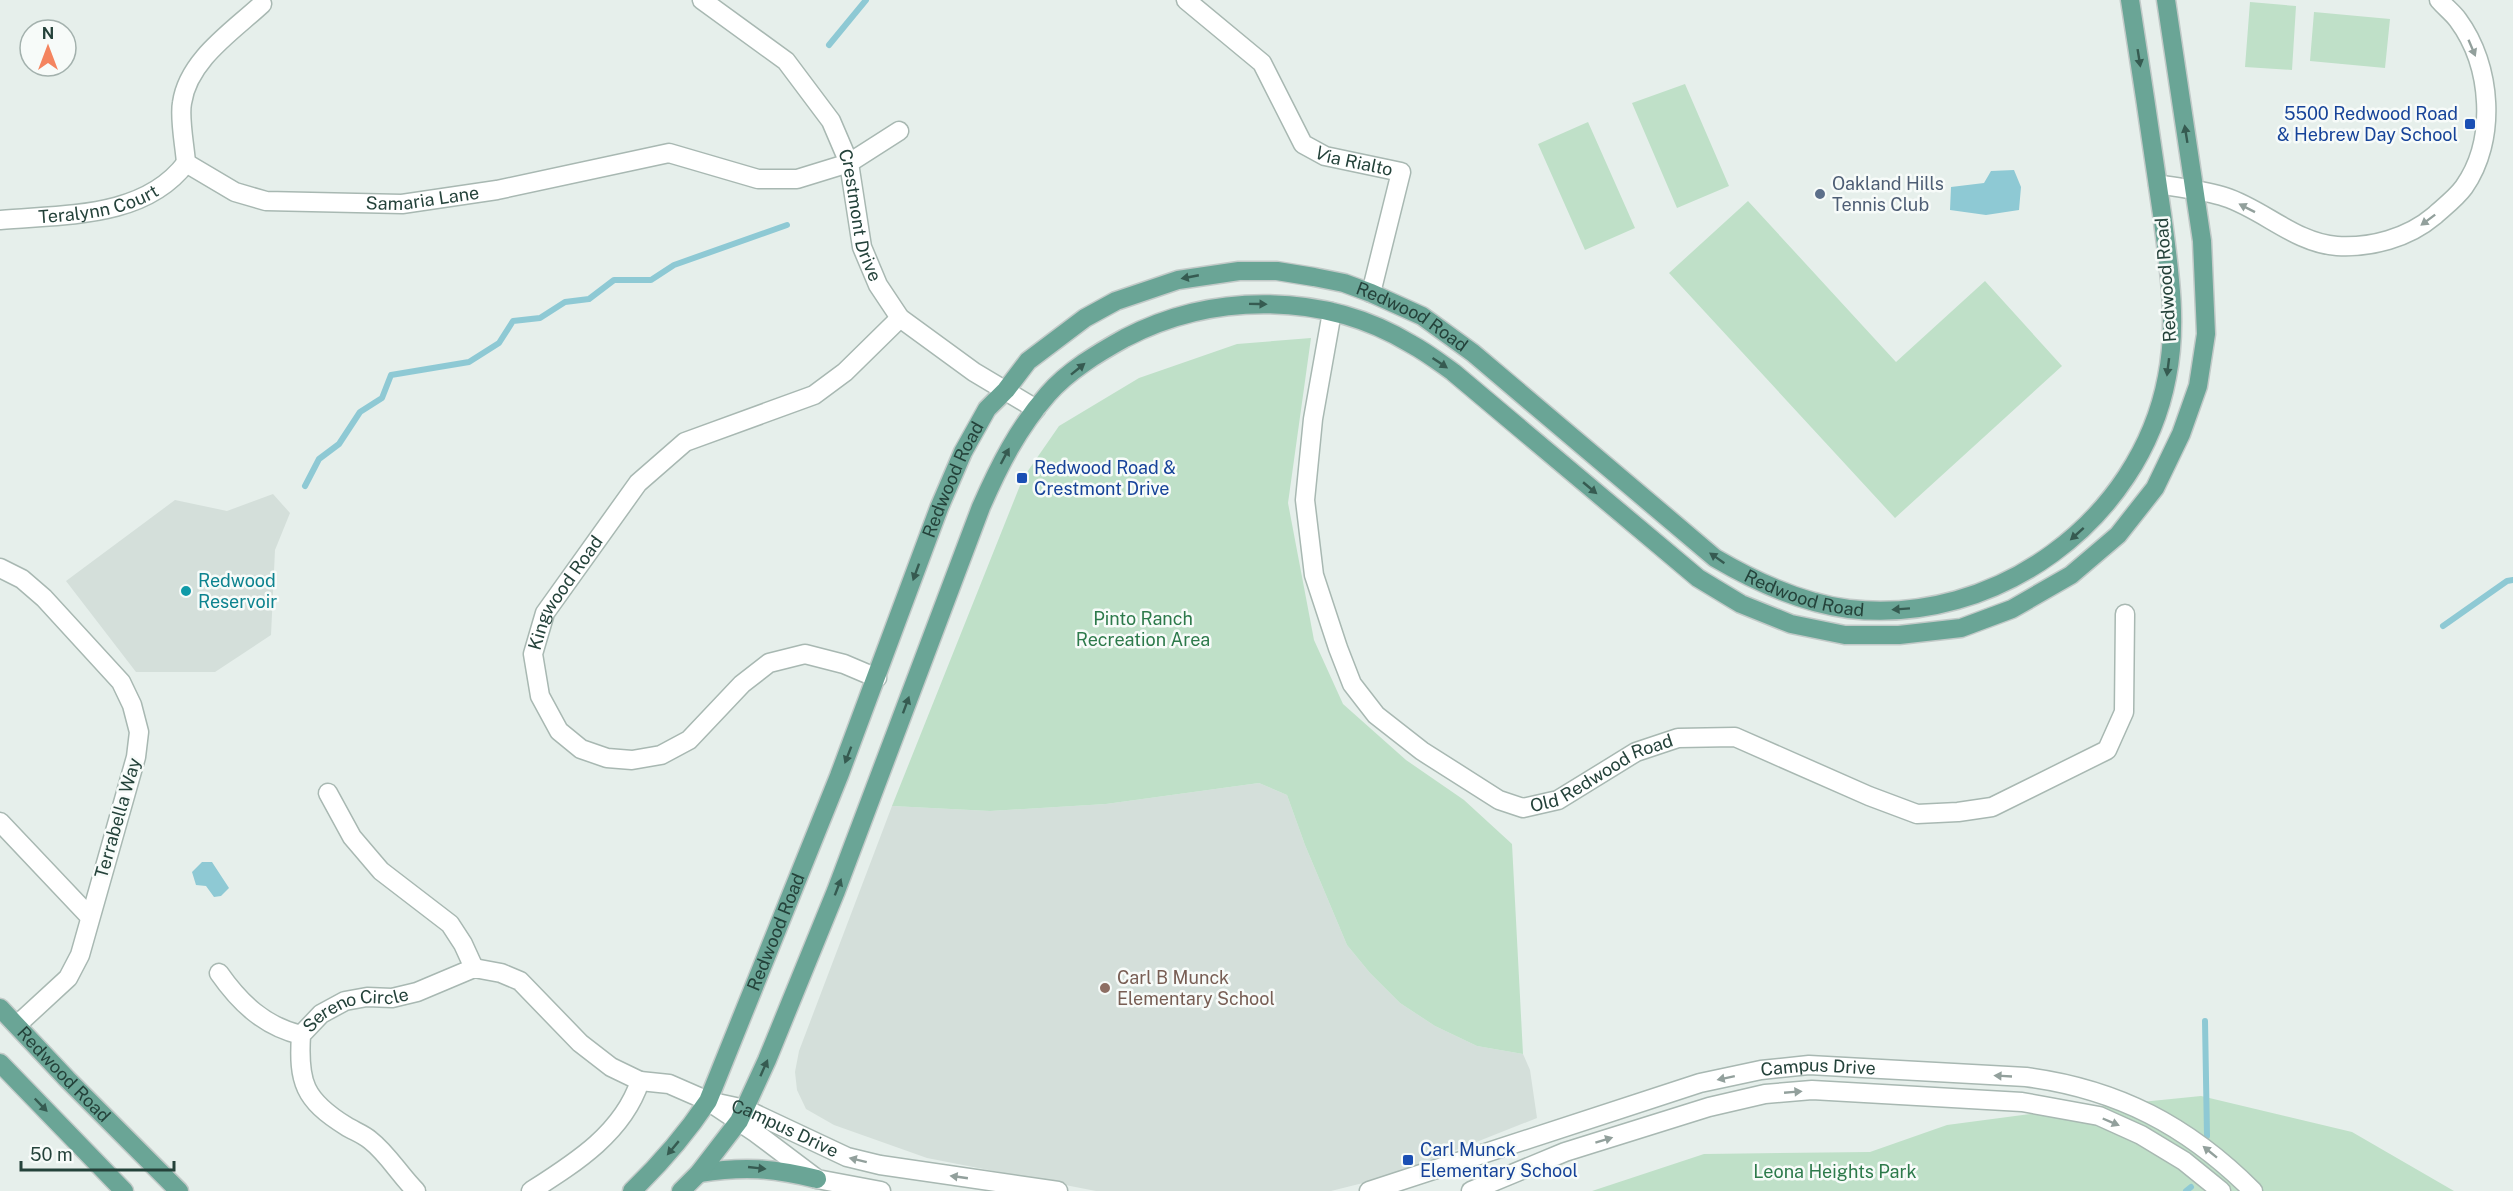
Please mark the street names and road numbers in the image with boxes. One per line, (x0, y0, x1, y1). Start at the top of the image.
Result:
street label: Via Rialto (1311, 141, 1395, 180)
street label: Crestmont Drive (834, 145, 886, 284)
street label: Teralynn Court (38, 180, 162, 227)
street label: Samaria Lane (366, 182, 480, 214)
street label: Redwood Road (2151, 217, 2180, 343)
street label: Redwood Road (1353, 277, 1472, 356)
street label: Redwood Road (918, 418, 988, 540)
street label: Kingwood Road (524, 531, 607, 652)
street label: Redwood Road (1741, 565, 1865, 620)
street label: Old Redwood Road (1528, 729, 1676, 816)
street label: Terrabella Way (90, 755, 145, 881)
street label: Redwood Road (742, 870, 809, 994)
street label: Sereno Circle (298, 983, 411, 1036)
street label: Redwood Road (13, 1022, 115, 1126)
street label: Campus Drive (1760, 1054, 1876, 1080)
street label: Campus Drive (730, 1095, 842, 1161)

